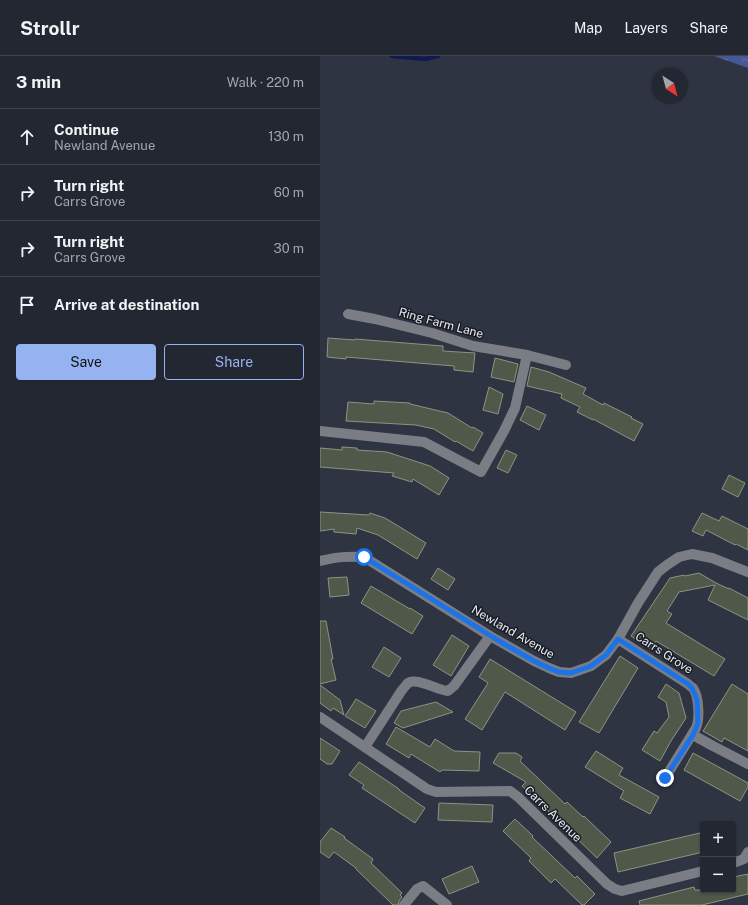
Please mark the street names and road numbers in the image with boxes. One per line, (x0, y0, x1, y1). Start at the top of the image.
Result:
street label: Ring Farm Lane (397, 305, 485, 341)
street label: Newland Avenue (469, 603, 557, 662)
street label: Carrs Grove (633, 629, 696, 677)
street label: Carrs Avenue (521, 783, 585, 845)

